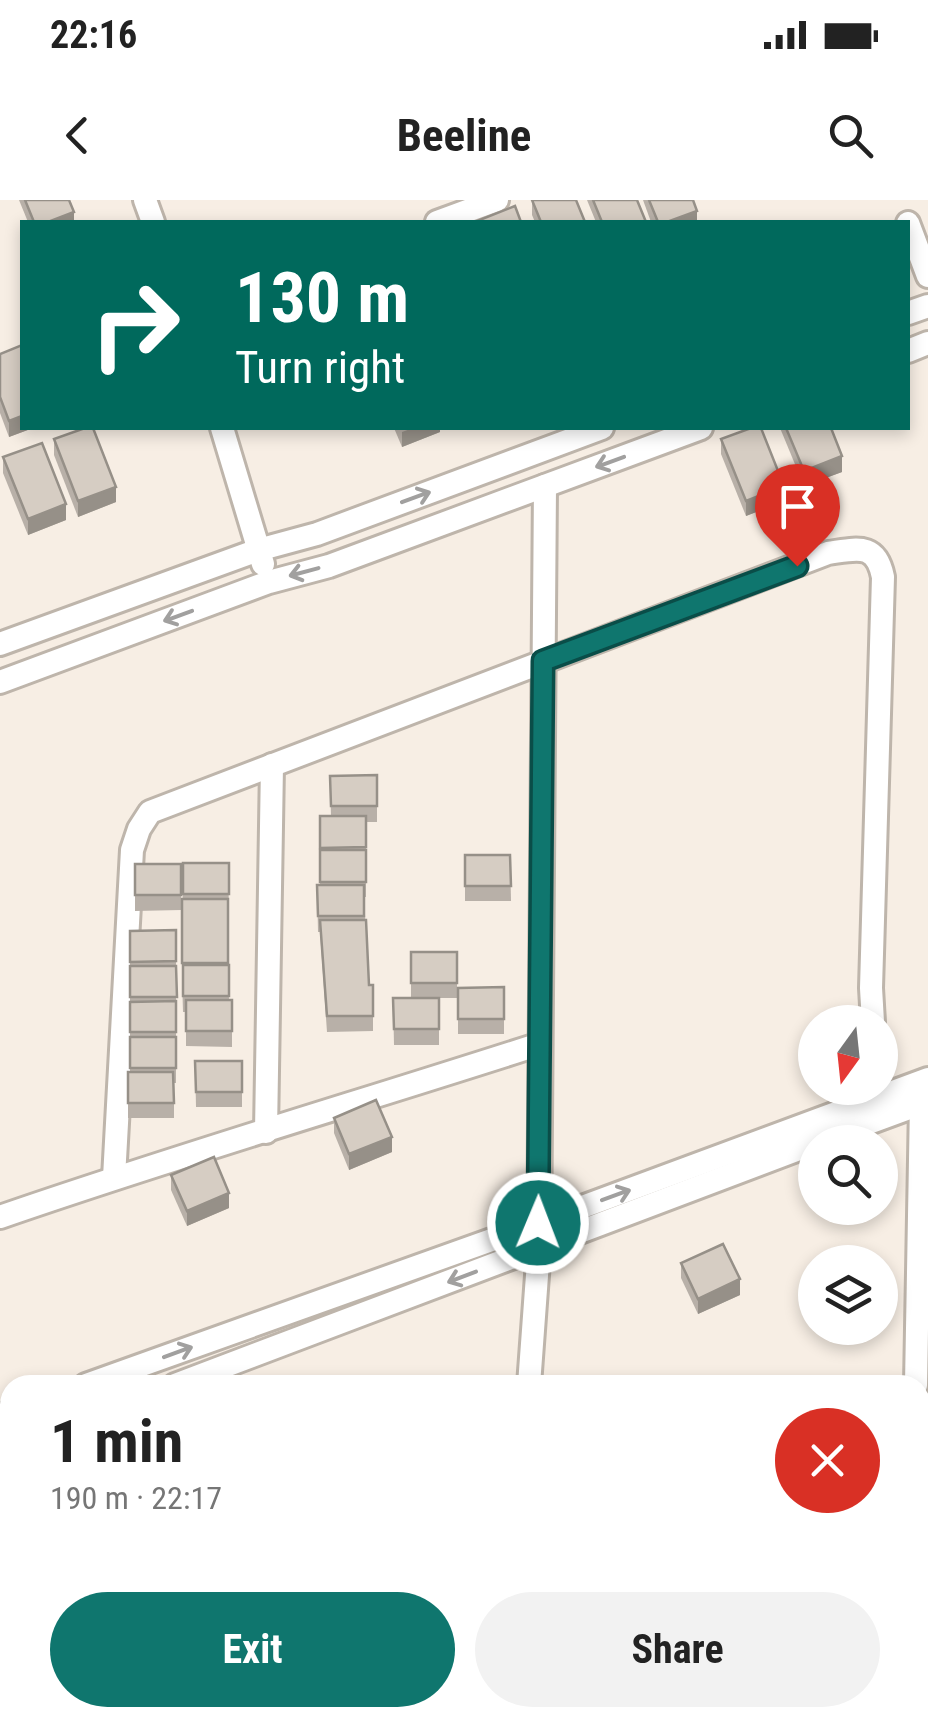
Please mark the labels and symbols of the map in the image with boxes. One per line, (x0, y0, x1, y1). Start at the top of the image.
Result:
one-way arrow (595, 454, 625, 472)
pin (755, 464, 840, 567)
one-way arrow (401, 486, 431, 504)
one-way arrow (289, 564, 320, 583)
one-way arrow (163, 608, 194, 626)
north arrow (798, 1005, 898, 1105)
position arrow (486, 1171, 590, 1275)
one-way arrow (599, 1185, 630, 1203)
one-way arrow (447, 1269, 478, 1287)
one-way arrow (162, 1342, 193, 1360)

